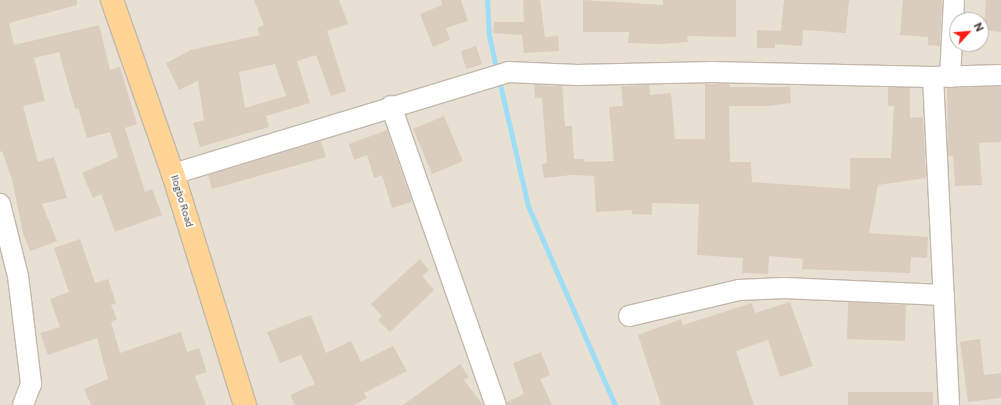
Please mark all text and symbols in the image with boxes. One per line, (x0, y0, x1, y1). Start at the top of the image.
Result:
north arrow (949, 12, 989, 52)
text: N (972, 20, 987, 34)
street label: Ilogbo Road (168, 173, 196, 229)

